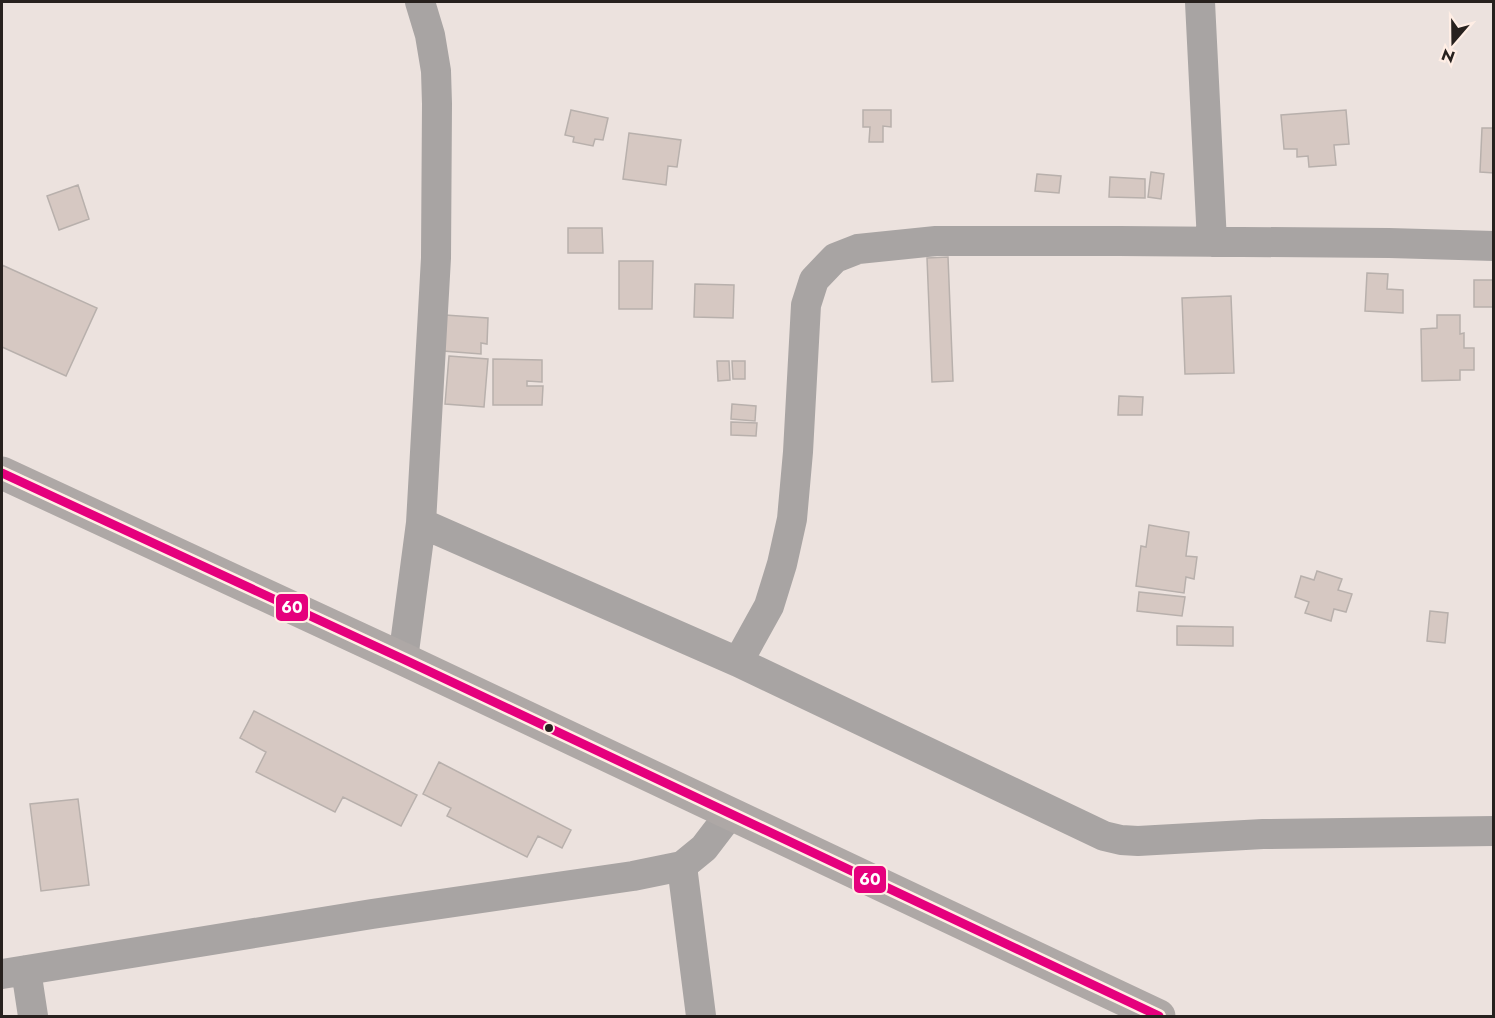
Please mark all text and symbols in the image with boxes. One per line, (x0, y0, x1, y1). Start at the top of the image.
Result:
north arrow (1423, 12, 1483, 72)
text: N (1438, 43, 1458, 69)
line badge: 60 (275, 593, 309, 622)
text: 60 (281, 596, 303, 619)
unlabelled marker (543, 722, 555, 734)
line badge: 60 (853, 865, 887, 894)
text: 60 (859, 868, 881, 891)

